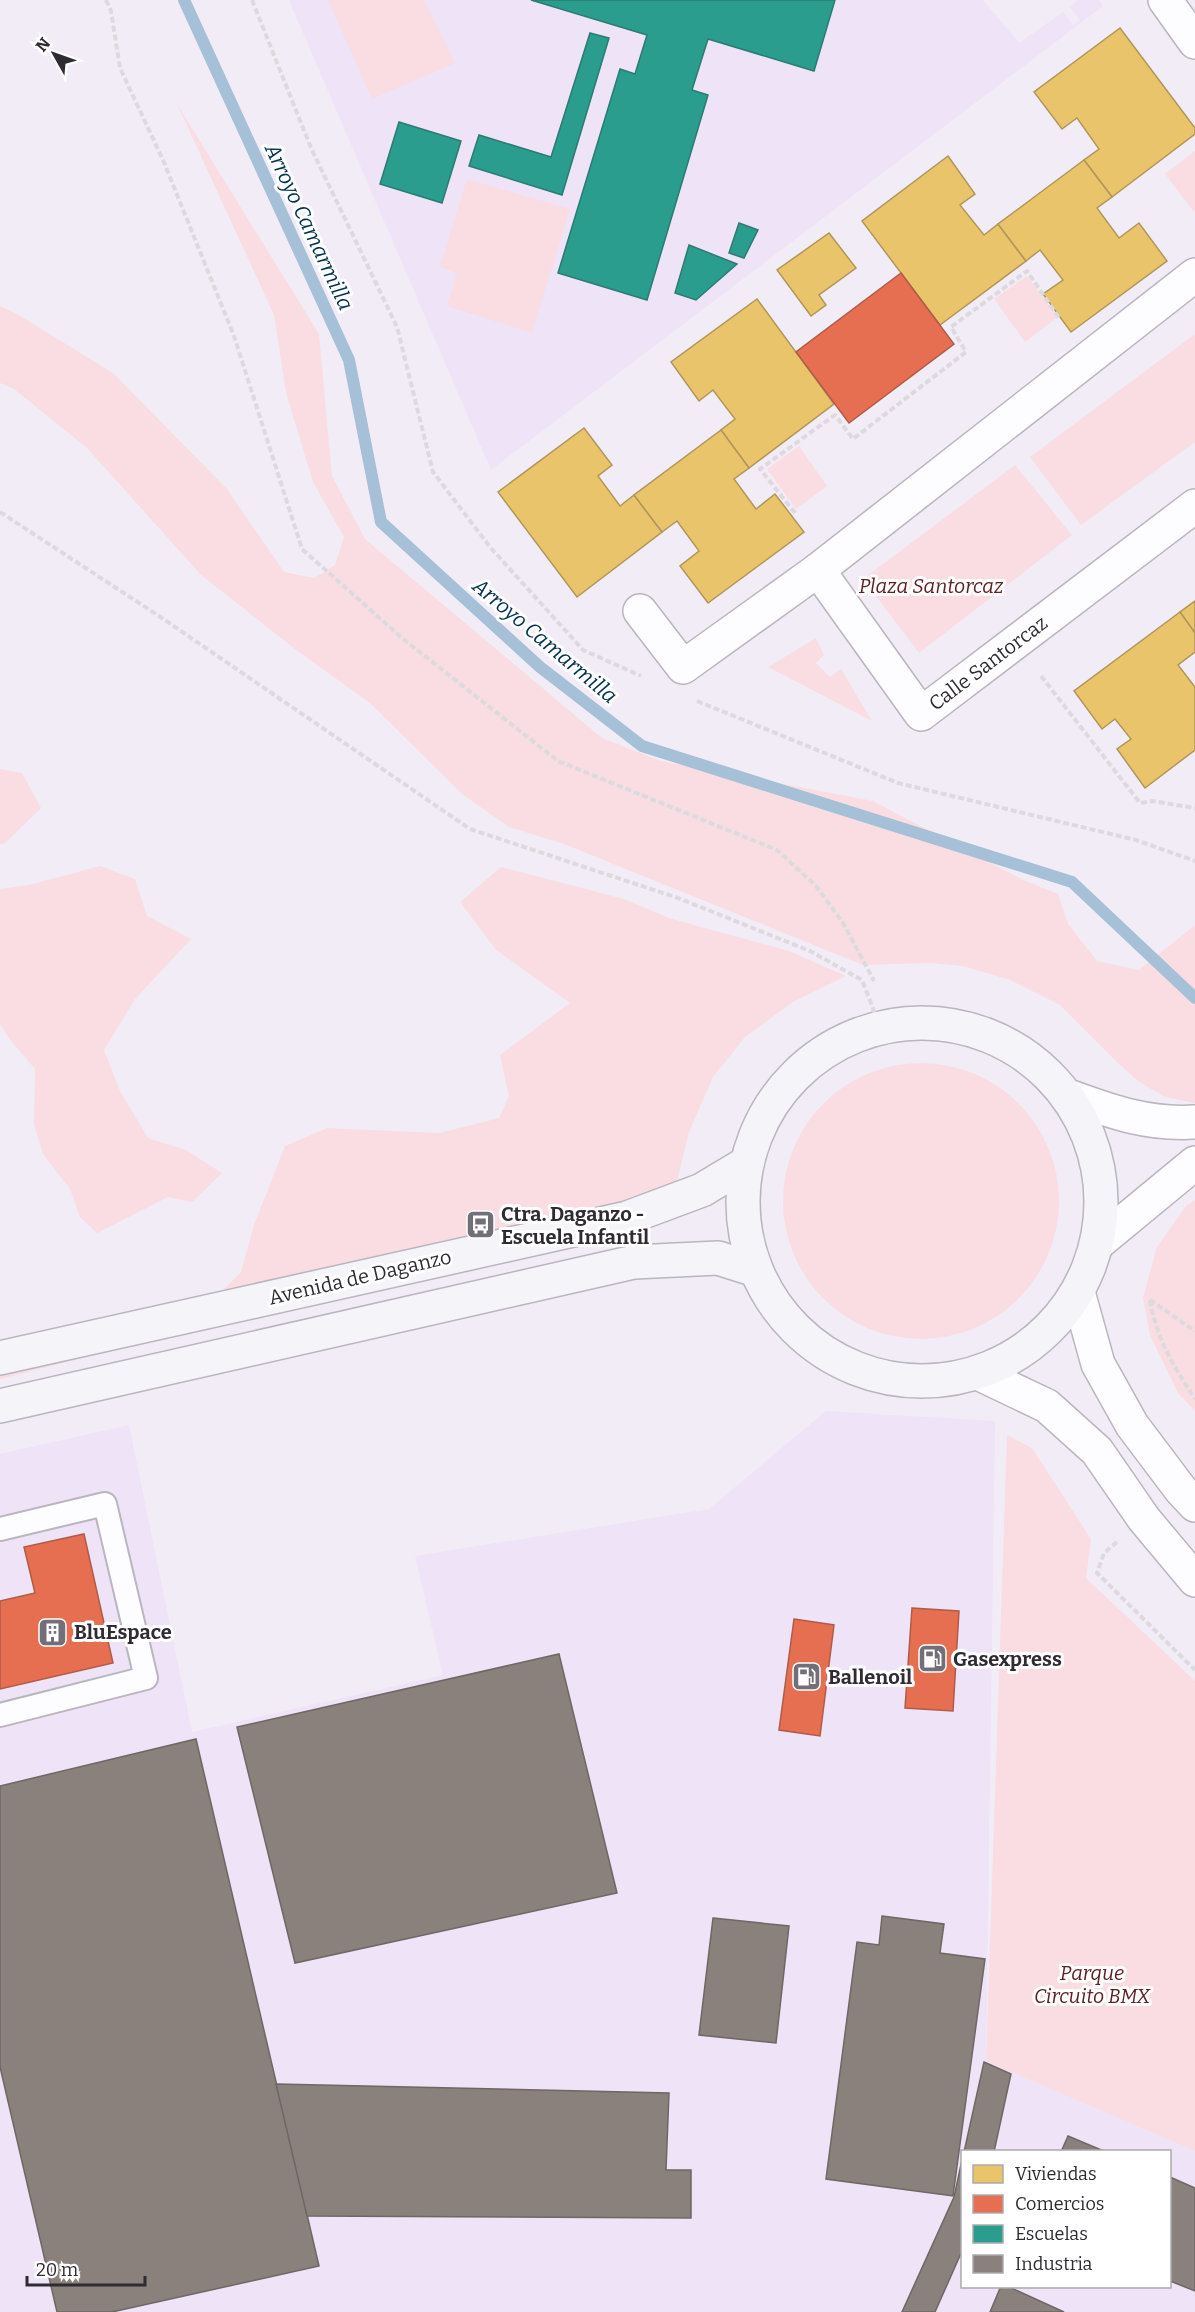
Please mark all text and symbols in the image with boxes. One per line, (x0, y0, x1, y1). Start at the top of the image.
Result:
north arrow (24, 24, 84, 84)
text: N (32, 34, 54, 56)
water label: Arroyo Camarmilla (259, 139, 359, 314)
water label: Arroyo Camarmilla (467, 572, 623, 709)
park label: Plaza Santorcaz (859, 574, 1004, 598)
street label: Calle Santorcaz (924, 611, 1052, 715)
place label: Ctra. Daganzo - Escuela Infantil (501, 1202, 649, 1249)
bus stop icon: Ctra. Daganzo - Escuela Infantil (464, 1209, 496, 1241)
street label: Avenida de Daganzo (266, 1244, 454, 1310)
building icon: BluEspace (37, 1616, 69, 1648)
place label: BluEspace (74, 1620, 172, 1644)
fuel station icon: Gasexpress (916, 1643, 948, 1675)
place label: Gasexpress (953, 1647, 1062, 1671)
fuel station icon: Ballenoil (791, 1661, 823, 1693)
place label: Ballenoil (828, 1665, 912, 1689)
park label: Parque Circuito BMX (1034, 1961, 1152, 2008)
legend (961, 2150, 1171, 2288)
text: Viviendas (1015, 2163, 1097, 2185)
text: Comercios (1015, 2193, 1104, 2215)
text: Escuelas (1015, 2223, 1088, 2245)
scale bar (27, 2249, 146, 2287)
text: Industria (1015, 2253, 1093, 2275)
text: 20 m (36, 2259, 78, 2281)

